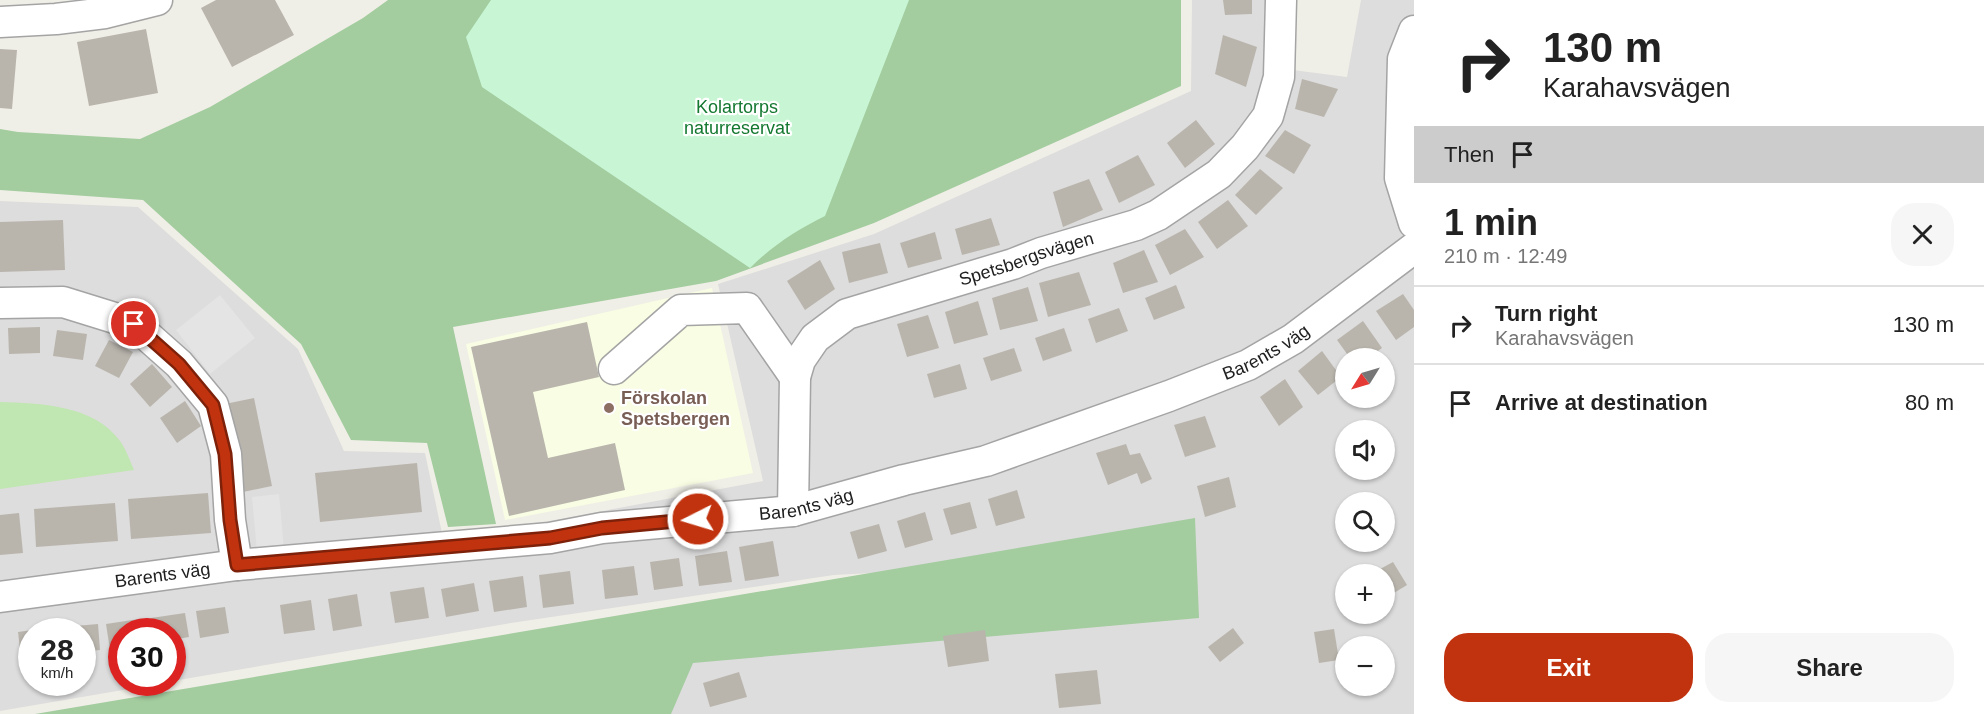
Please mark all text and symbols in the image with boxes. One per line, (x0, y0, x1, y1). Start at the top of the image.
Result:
icon: right (1444, 24, 1522, 102)
text: 130 m (1543, 24, 1662, 71)
text: Karahavsvägen (1543, 73, 1731, 103)
park label: Kolartorps naturreservat (684, 97, 790, 138)
icon: arrive (1506, 138, 1539, 171)
text: Then (1444, 142, 1494, 167)
text: 1 min (1444, 202, 1538, 243)
button: close (1891, 203, 1954, 266)
street label: Spetsbergsvägen (957, 228, 1096, 290)
text: 210 m · 12:49 (1444, 245, 1567, 267)
pin (108, 298, 159, 349)
text: Turn right (1495, 301, 1597, 326)
icon: arrive (117, 307, 150, 340)
icon: right (1444, 309, 1477, 342)
text: 130 m (1893, 312, 1954, 337)
street label: Barents väg (1220, 320, 1313, 384)
text: Karahavsvägen (1495, 327, 1634, 349)
north arrow (1335, 348, 1395, 408)
map controls (1335, 348, 1395, 696)
icon: arrive (1444, 387, 1477, 420)
place label: Förskolan Spetsbergen (621, 388, 730, 429)
text: Arrive at destination (1495, 390, 1708, 415)
text: 80 m (1905, 390, 1954, 415)
marker: Förskolan Spetsbergen (602, 401, 616, 415)
button: sound (1335, 420, 1395, 480)
street label: Barents väg (758, 485, 855, 524)
position arrow (666, 487, 730, 551)
button: search (1335, 492, 1395, 552)
street label: Barents väg (114, 559, 211, 591)
button: + (1335, 564, 1395, 624)
speed limit sign: 30 (108, 618, 186, 696)
text: 28 (40, 633, 74, 666)
button: Exit (1444, 633, 1693, 702)
button: Share (1705, 633, 1954, 702)
button: − (1335, 636, 1395, 696)
text: km/h (41, 664, 73, 681)

